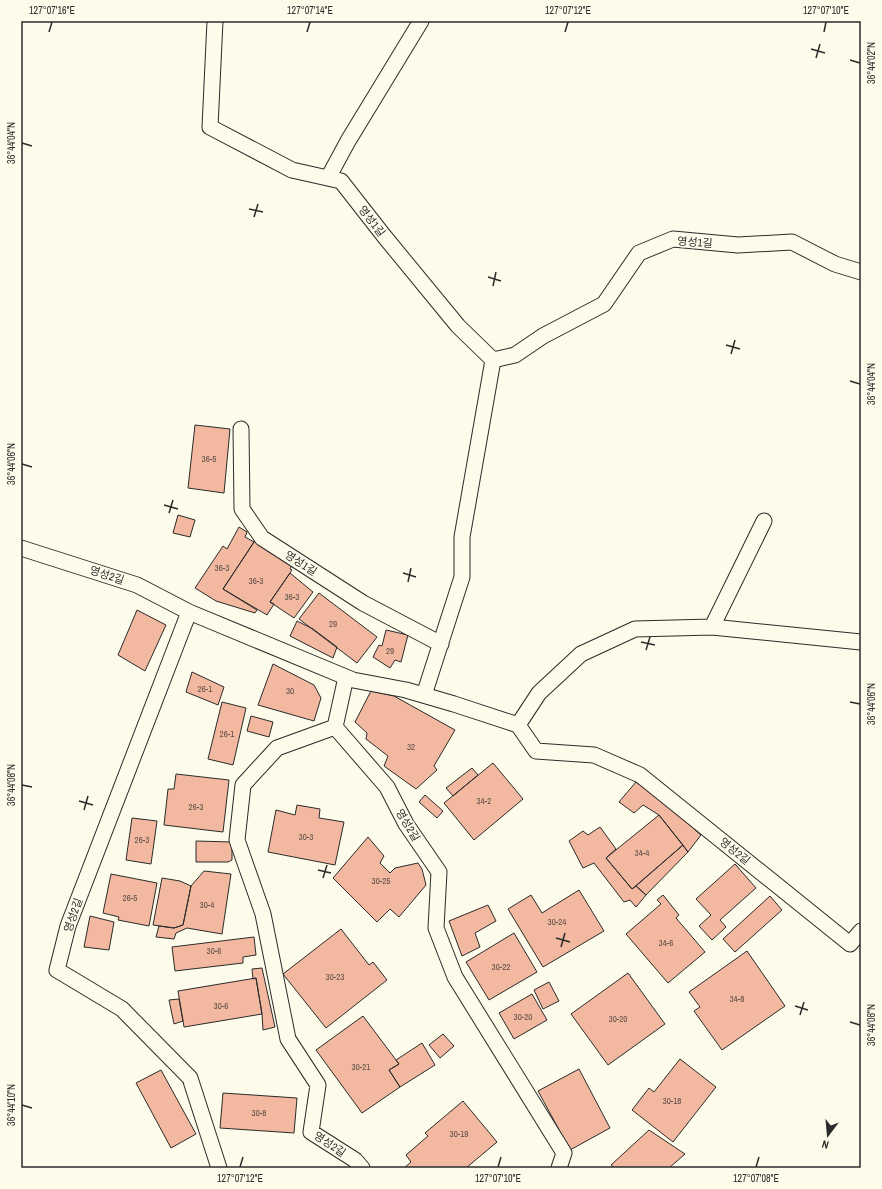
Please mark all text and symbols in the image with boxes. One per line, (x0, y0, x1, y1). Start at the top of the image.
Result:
text: 127°07'16"E (29, 4, 75, 17)
text: 127°07'14"E (287, 4, 333, 17)
text: 127°07'12"E (545, 4, 591, 17)
text: 127°07'10"E (803, 4, 849, 17)
text: 36°44'02"N (865, 42, 878, 84)
text: 36°44'04"N (5, 122, 18, 164)
street label: 영성1길 (356, 203, 388, 239)
street label: 영성1길 (677, 234, 713, 250)
text: 36°44'04"N (865, 363, 878, 405)
text: 36°44'06"N (5, 443, 18, 485)
house number: 36-5 (202, 453, 216, 465)
street label: 영성1길 (282, 547, 320, 579)
house number: 36-3 (215, 562, 229, 574)
street label: 영성2길 (88, 563, 126, 587)
house number: 36-3 (249, 575, 263, 587)
house number: 36-3 (285, 591, 299, 603)
house number: 29 (329, 618, 337, 630)
house number: 29 (386, 645, 394, 657)
house number: 26-1 (198, 683, 212, 695)
text: 36°44'06"N (865, 683, 878, 725)
house number: 30 (286, 685, 294, 697)
house number: 26-1 (220, 728, 234, 740)
house number: 32 (407, 741, 415, 753)
text: 36°44'08"N (5, 764, 18, 806)
house number: 34-2 (477, 795, 491, 807)
house number: 26-3 (189, 801, 203, 813)
street label: 영성2길 (393, 806, 423, 844)
house number: 30-3 (299, 831, 313, 843)
house number: 26-3 (135, 834, 149, 846)
street label: 영성2길 (717, 834, 753, 868)
house number: 34-4 (635, 847, 649, 859)
house number: 30-25 (372, 875, 390, 887)
house number: 26-5 (123, 892, 137, 904)
street label: 영성2길 (61, 896, 85, 934)
house number: 30-4 (200, 899, 214, 911)
house number: 30-24 (548, 916, 566, 928)
house number: 34-6 (659, 937, 673, 949)
house number: 30-6 (207, 945, 221, 957)
house number: 30-22 (492, 961, 510, 973)
house number: 30-23 (326, 971, 344, 983)
house number: 34-8 (730, 993, 744, 1005)
house number: 30-6 (214, 1000, 228, 1012)
text: 36°44'08"N (865, 1004, 878, 1046)
house number: 30-20 (514, 1011, 532, 1023)
house number: 30-20 (609, 1013, 627, 1025)
house number: 30-21 (352, 1061, 370, 1073)
text: 36°44'10"N (5, 1084, 18, 1126)
house number: 30-18 (663, 1095, 681, 1107)
house number: 30-8 (252, 1107, 266, 1119)
north arrow (808, 1115, 848, 1155)
street label: 영성2길 (311, 1128, 349, 1160)
house number: 30-19 (450, 1128, 468, 1140)
text: N (820, 1137, 830, 1152)
text: 127°07'12"E (217, 1172, 263, 1185)
text: 127°07'10"E (475, 1172, 521, 1185)
text: 127°07'08"E (733, 1172, 779, 1185)

